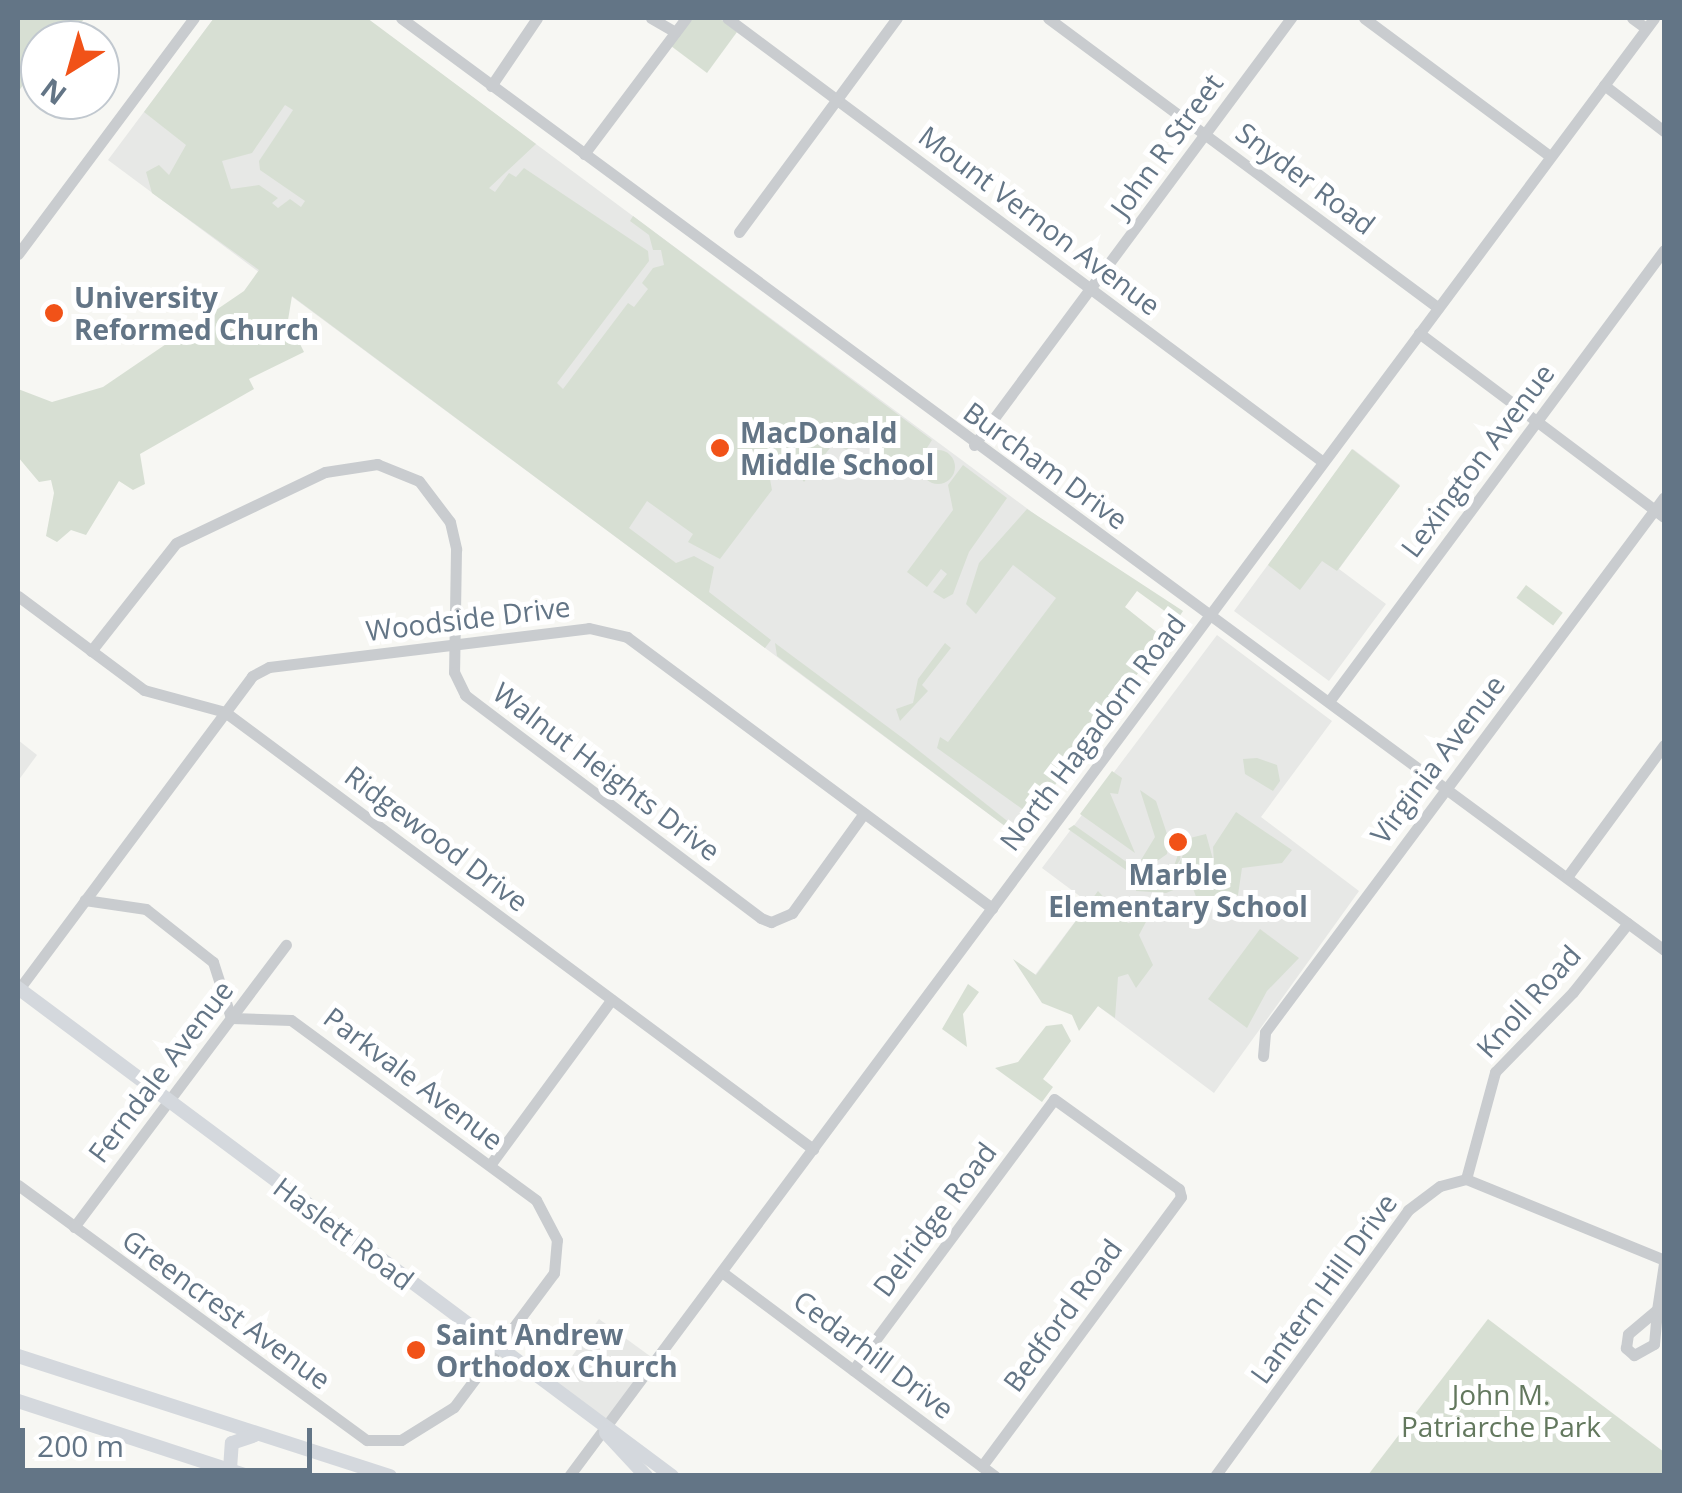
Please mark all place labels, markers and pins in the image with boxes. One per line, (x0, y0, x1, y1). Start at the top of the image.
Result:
place label: University Reformed Church (74, 280, 319, 346)
marker: University Reformed Church (43, 302, 65, 324)
place label: MacDonald Middle School (740, 415, 934, 481)
marker: MacDonald Middle School (709, 437, 731, 459)
marker: Marble Elementary School (1167, 831, 1189, 853)
place label: Marble Elementary School (1048, 857, 1308, 923)
place label: Saint Andrew Orthodox Church (436, 1317, 678, 1383)
marker: Saint Andrew Orthodox Church (405, 1339, 427, 1361)

